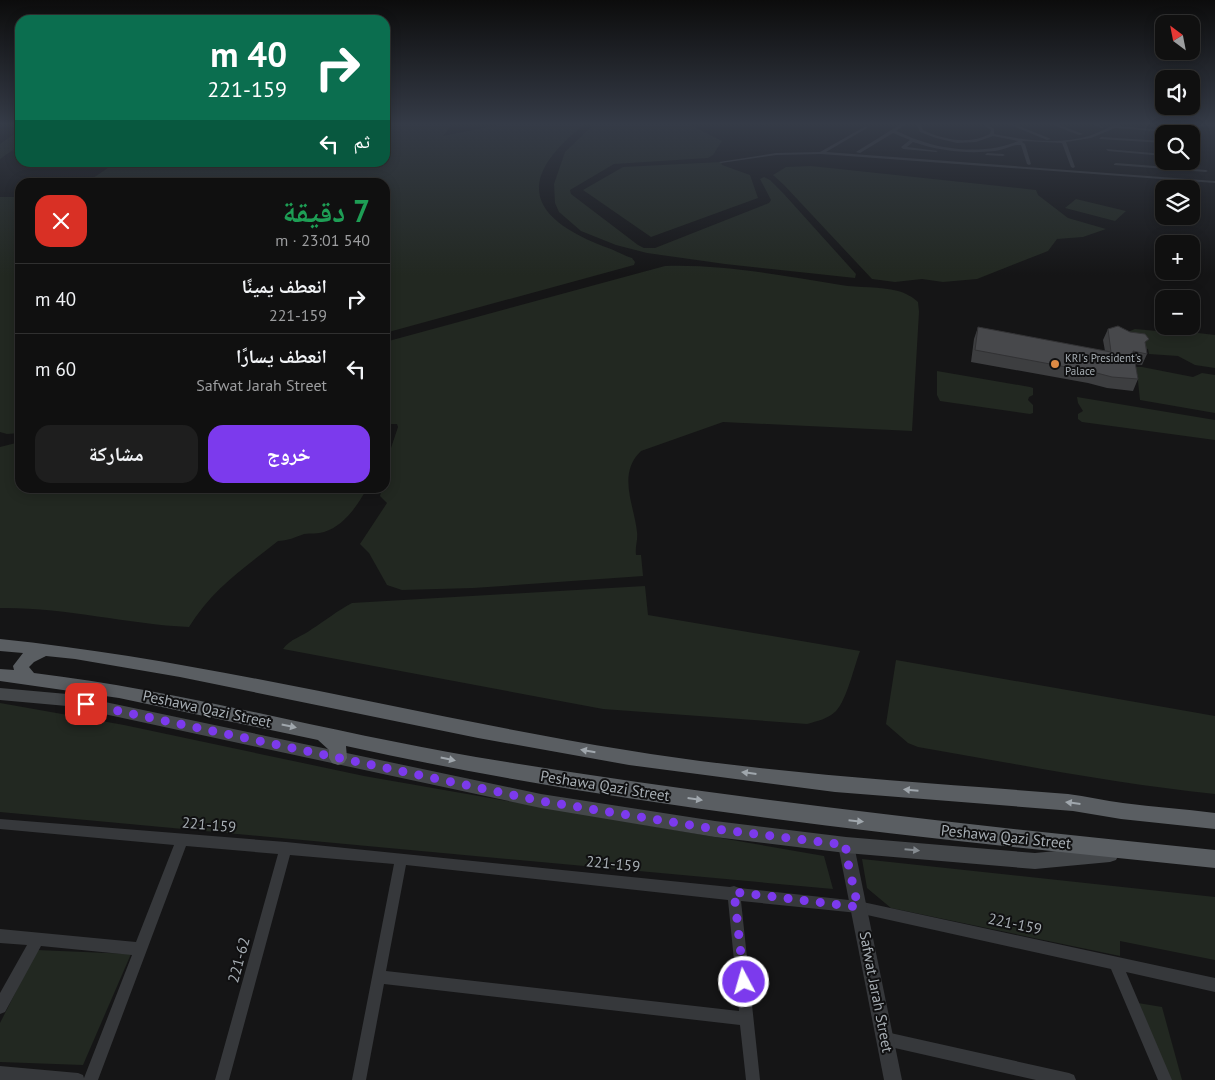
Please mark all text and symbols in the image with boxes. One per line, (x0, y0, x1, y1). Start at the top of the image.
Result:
north arrow (1155, 15, 1200, 60)
map controls (1155, 15, 1200, 335)
text: 40 m (210, 31, 287, 77)
icon: right (305, 35, 370, 100)
button: sound (1155, 70, 1200, 115)
text: 221-159 (207, 75, 287, 103)
button: search (1155, 125, 1200, 170)
text: ثم (353, 129, 370, 153)
icon: left (315, 130, 343, 158)
button: layers (1155, 180, 1200, 225)
text: 7 دقيقة (282, 191, 370, 230)
button: close (35, 195, 87, 247)
text: 540 m · 23:01 (275, 230, 370, 250)
button: + (1155, 235, 1200, 280)
text: انعطف يمينًا (242, 274, 327, 298)
icon: right (342, 285, 370, 313)
text: 40 m (35, 287, 76, 311)
button: − (1155, 290, 1200, 335)
text: 221-159 (269, 305, 327, 325)
text: انعطف يسارًا (236, 344, 327, 368)
place label: KRI's President's Palace (1065, 351, 1141, 378)
icon: left (342, 355, 370, 383)
text: 60 m (35, 357, 76, 381)
marker: KRI's President's Palace (1049, 358, 1061, 370)
text: Safwat Jarah Street (196, 375, 327, 395)
button: مشاركة (35, 425, 198, 483)
button: خروج (208, 425, 370, 483)
pin (65, 683, 107, 725)
street label: Peshawa Qazi Street (141, 686, 273, 731)
icon: arrive (72, 690, 100, 718)
one-way arrow (281, 722, 297, 730)
one-way arrow (580, 747, 596, 755)
one-way arrow (441, 756, 457, 764)
street label: Peshawa Qazi Street (539, 766, 671, 805)
one-way arrow (741, 769, 757, 777)
one-way arrow (902, 786, 918, 794)
one-way arrow (687, 796, 703, 804)
one-way arrow (1064, 799, 1080, 807)
street label: 221-159 (181, 813, 237, 836)
one-way arrow (848, 817, 864, 825)
street label: Peshawa Qazi Street (940, 820, 1072, 853)
one-way arrow (904, 846, 920, 854)
street label: 221-159 (585, 851, 641, 876)
street label: 221-159 (986, 909, 1044, 938)
street label: Safwat Jarah Street (855, 930, 898, 1054)
street label: 221-62 (223, 935, 254, 985)
position arrow (717, 955, 769, 1007)

